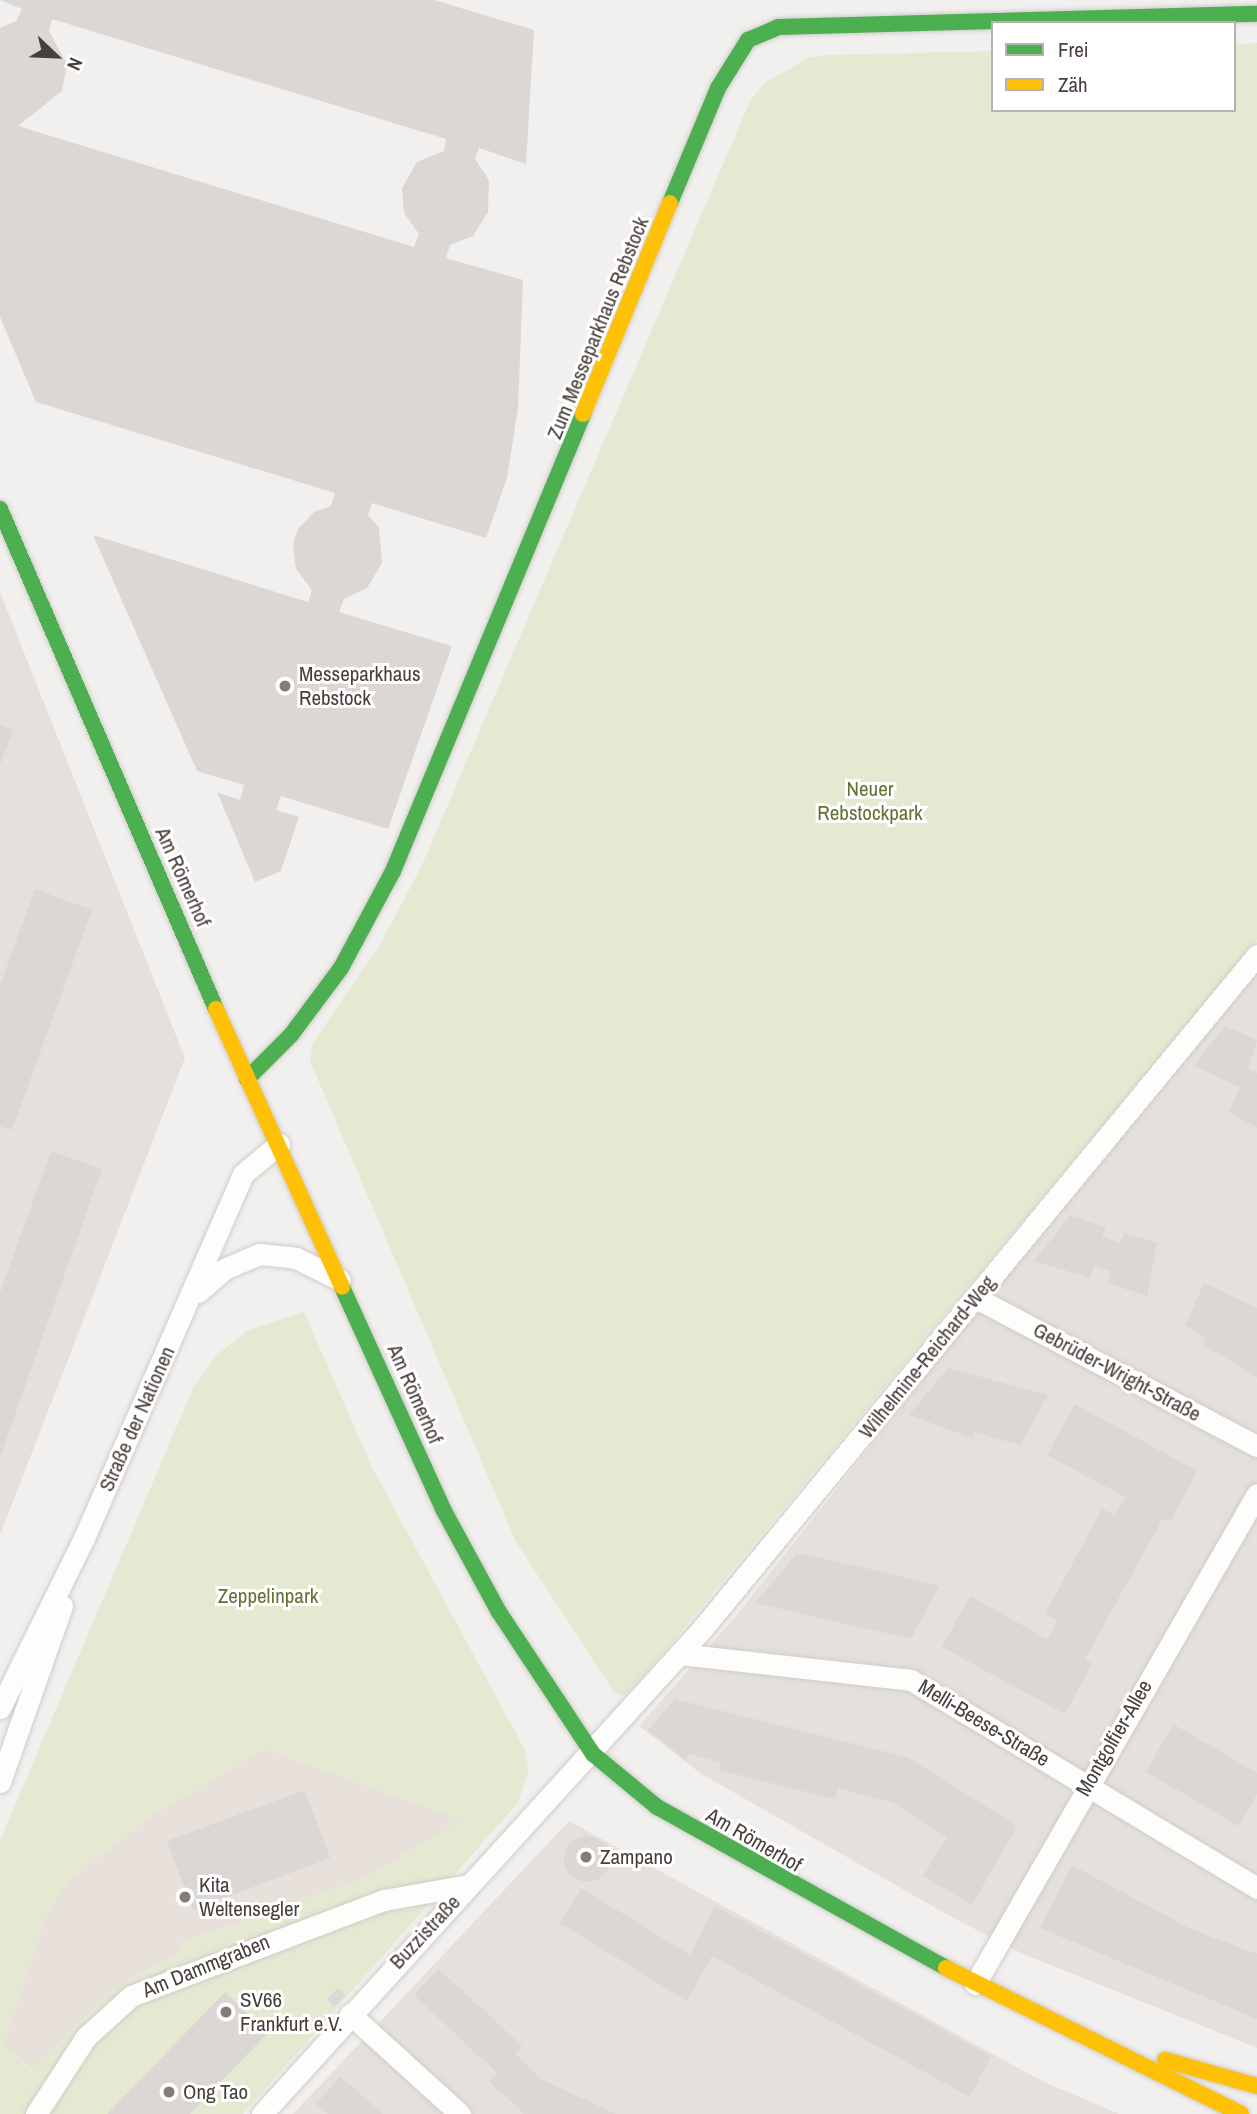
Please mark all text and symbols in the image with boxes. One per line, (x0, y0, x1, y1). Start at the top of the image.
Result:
north arrow (21, 21, 91, 91)
legend (991, 21, 1236, 112)
text: Frei (1058, 35, 1089, 64)
text: N (61, 54, 89, 74)
text: Zäh (1058, 70, 1088, 99)
street label: Zum Messeparkhaus Rebstock (542, 213, 654, 443)
place label: Messeparkhaus Rebstock (299, 661, 421, 711)
marker: Messeparkhaus Rebstock (277, 678, 293, 694)
park label: Neuer Rebstockpark (817, 776, 923, 826)
street label: Am Römerhof (150, 823, 216, 931)
street label: Wilhelmine-Reichard-Weg (853, 1270, 1001, 1444)
street label: Gebrüder-Wright-Straße (1029, 1317, 1205, 1427)
street label: Am Römerhof (382, 1340, 448, 1448)
street label: Straße der Nationen (94, 1343, 180, 1495)
park label: Zeppelinpark (218, 1583, 318, 1609)
street label: Melli-Beese-Straße (914, 1674, 1054, 1772)
street label: Montgolfier-Allee (1071, 1675, 1157, 1801)
street label: Am Römerhof (702, 1803, 806, 1877)
place label: Zampano (600, 1844, 673, 1870)
marker: Zampano (578, 1849, 594, 1865)
place label: Kita Weltensegler (199, 1872, 299, 1922)
marker: Kita Weltensegler (177, 1889, 193, 1905)
street label: Buzzistraße (384, 1890, 466, 1974)
street label: Am Dammgraben (139, 1929, 273, 2003)
place label: SV66 Frankfurt e.V. (240, 1987, 343, 2037)
marker: SV66 Frankfurt e.V. (218, 2004, 234, 2020)
place label: Ong Tao (183, 2079, 248, 2105)
marker: Ong Tao (161, 2084, 177, 2100)

